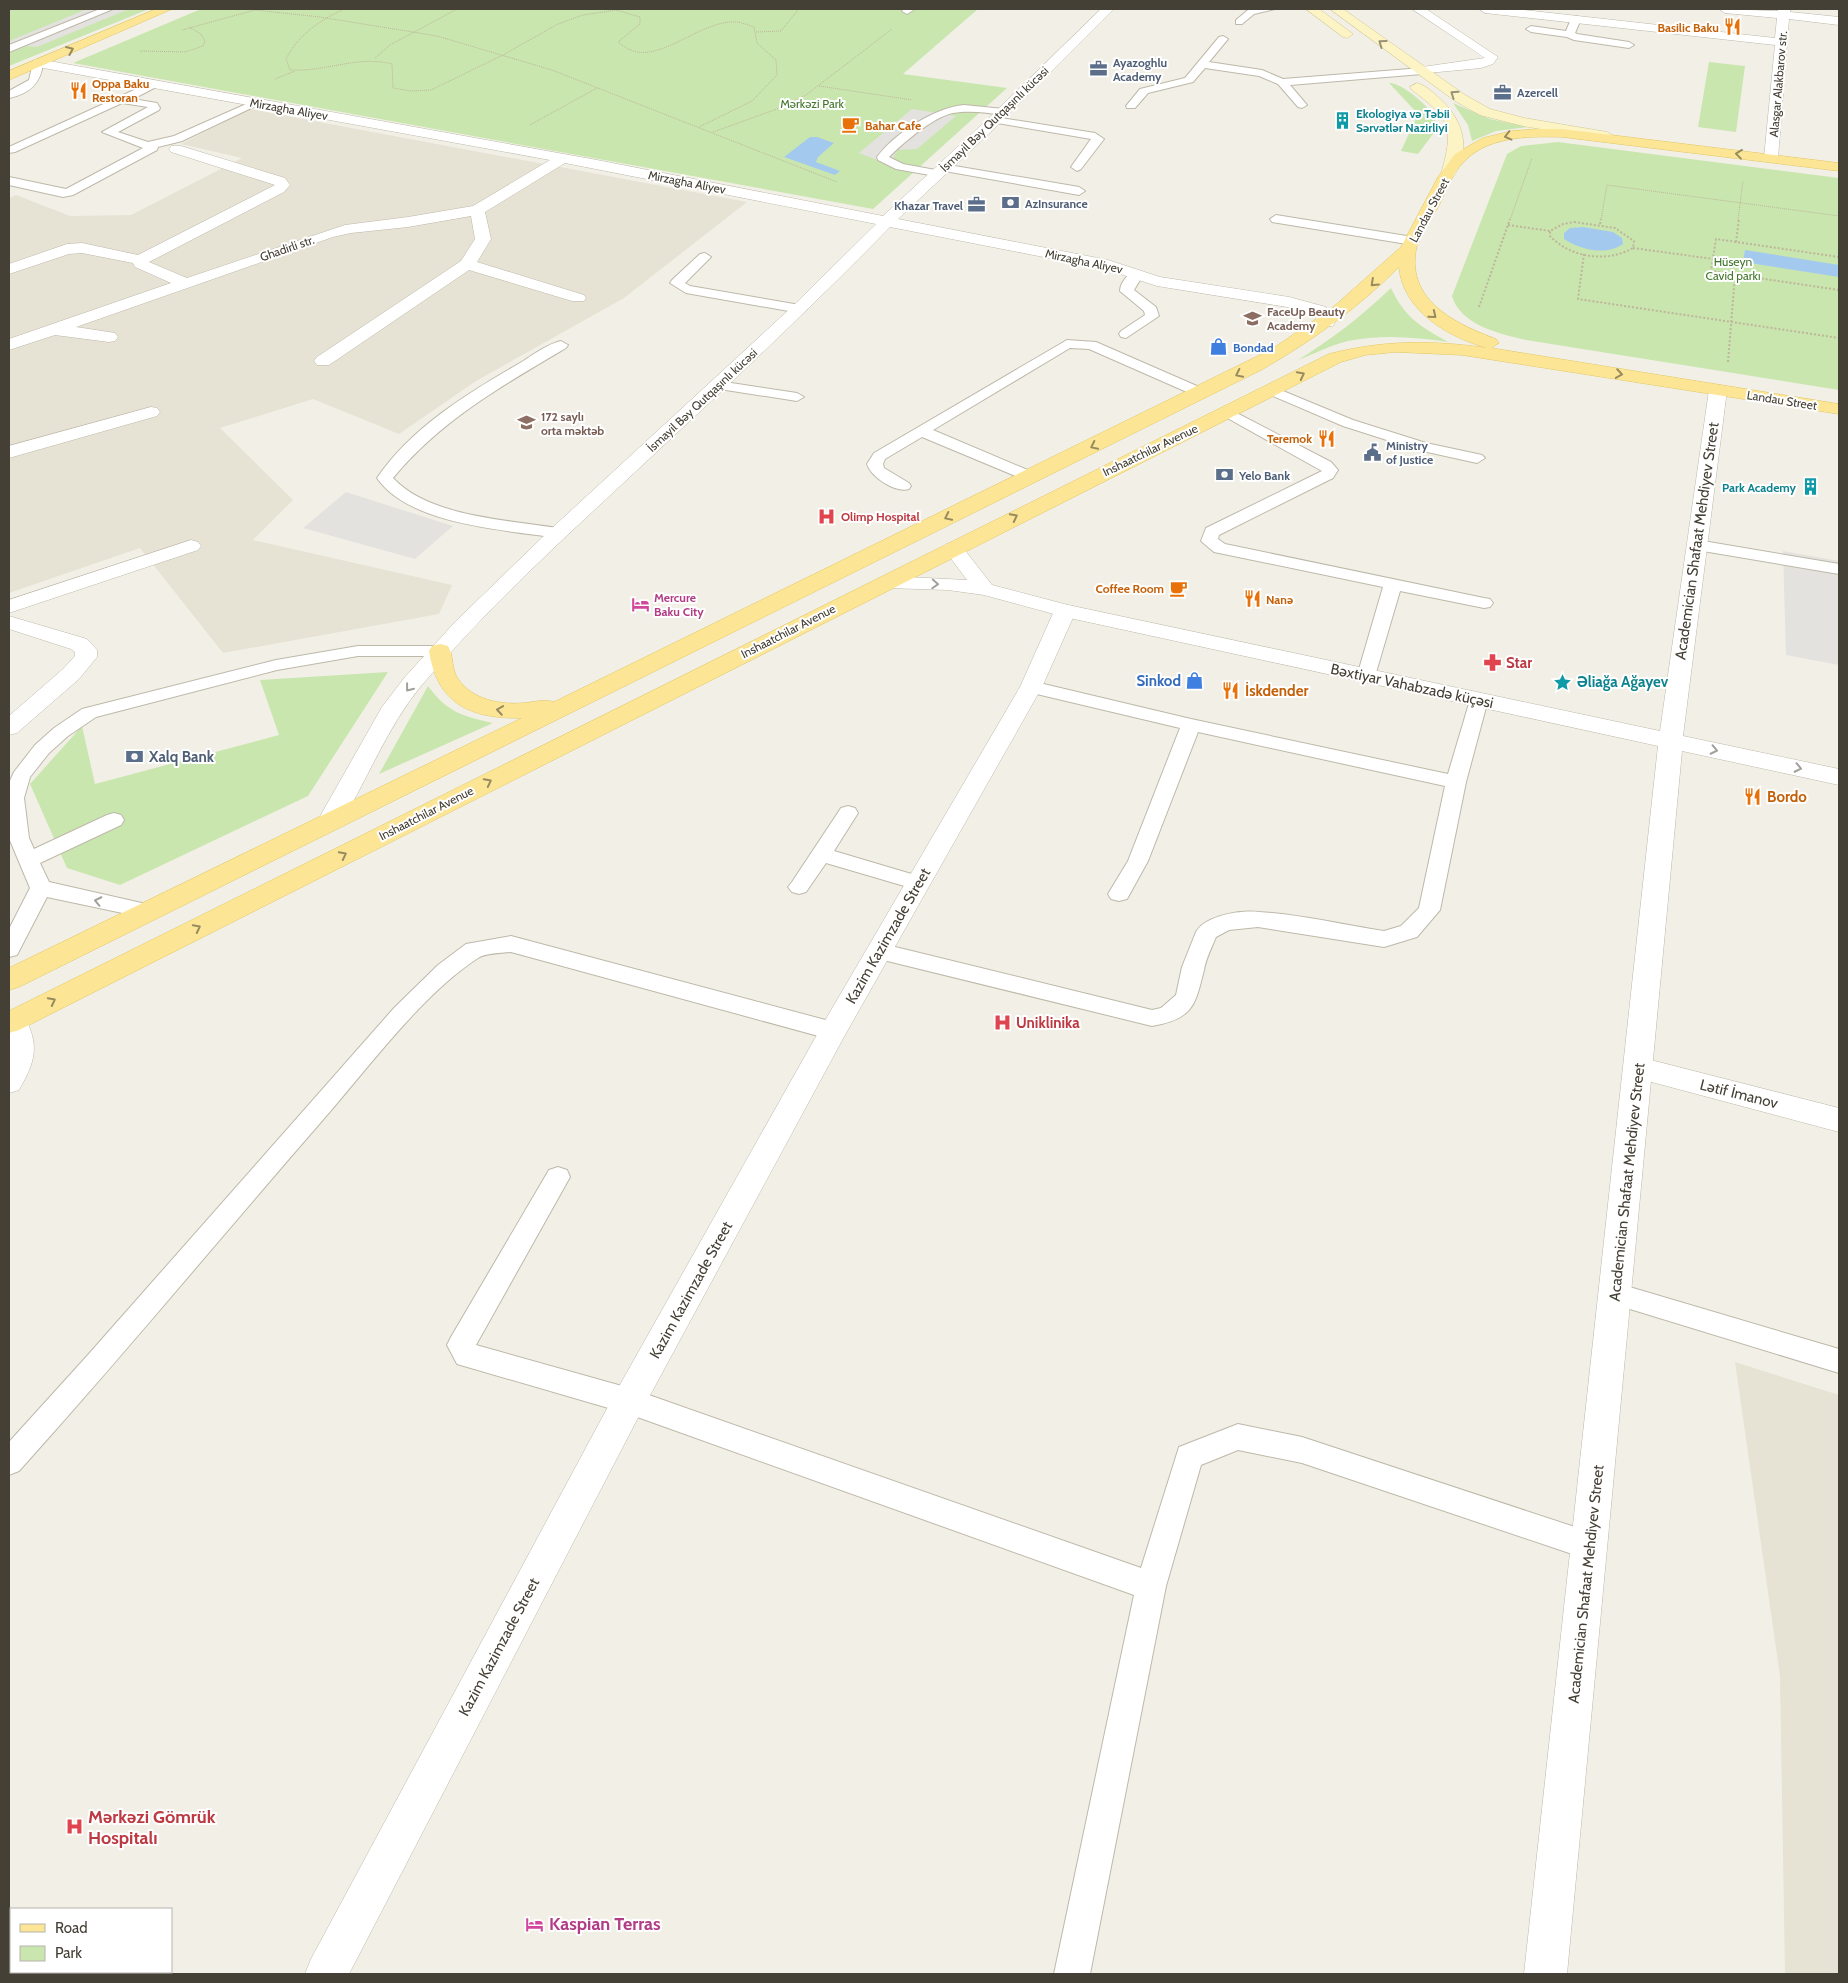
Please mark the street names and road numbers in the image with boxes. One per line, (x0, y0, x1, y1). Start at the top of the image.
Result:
street label: Alasgar Alakbarov str. (1766, 30, 1790, 138)
street label: İsmayil Bəy Qutqaşınlı kücəsi (937, 63, 1051, 175)
street label: Mirzagha Aliyev (249, 95, 329, 123)
street label: Mirzagha Aliyev (647, 167, 727, 197)
street label: Landau Street (1406, 175, 1452, 245)
street label: Ghadirli str. (258, 232, 316, 264)
street label: Mirzagha Aliyev (1044, 245, 1124, 277)
street label: İsmayil Bəy Qutqaşınlı kücəsi (644, 345, 760, 455)
street label: Landau Street (1746, 387, 1818, 413)
street label: Inshaatchilar Avenue (1100, 420, 1200, 480)
street label: Academician Shafaat Mehdiyev Street (1671, 421, 1723, 661)
street label: Inshaatchilar Avenue (738, 601, 838, 661)
street label: Bəxtiyar Vahabzadə küçəsi (1329, 660, 1495, 712)
street label: Inshaatchilar Avenue (376, 783, 476, 843)
street label: Kazim Kazimzade Street (842, 865, 934, 1007)
street label: Academician Shafaat Mehdiyev Street (1606, 1062, 1648, 1302)
street label: Lətif İmanov (1698, 1075, 1781, 1113)
street label: Kazim Kazimzade Street (646, 1218, 736, 1362)
street label: Academician Shafaat Mehdiyev Street (1565, 1464, 1607, 1704)
street label: Kazim Kazimzade Street (455, 1575, 543, 1719)

